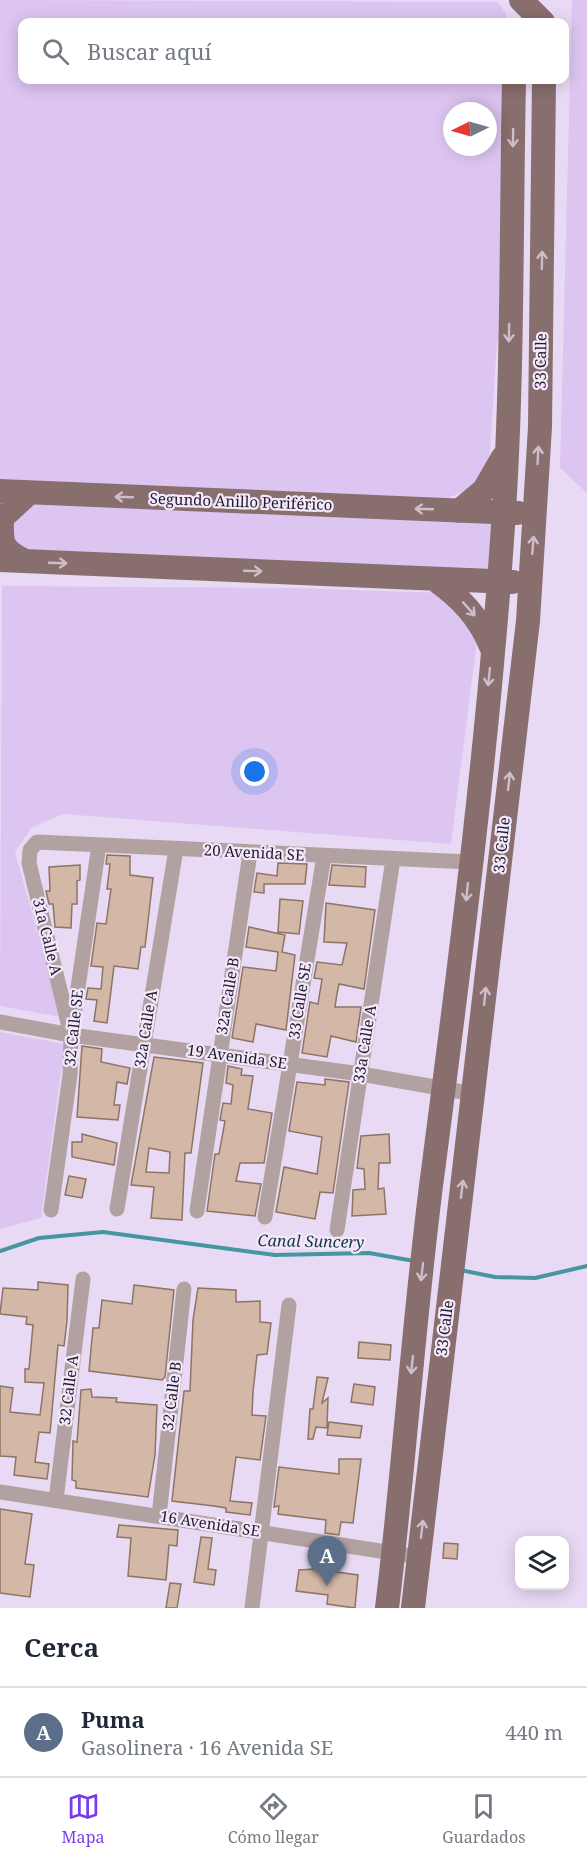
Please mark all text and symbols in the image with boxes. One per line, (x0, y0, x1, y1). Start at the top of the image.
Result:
search box (18, 18, 569, 84)
icon: search (39, 35, 72, 68)
text: Buscar aquí (87, 36, 211, 66)
north arrow (443, 102, 497, 156)
one-way arrow (507, 127, 519, 147)
one-way arrow (536, 251, 548, 271)
one-way arrow (503, 322, 515, 342)
street label: 33 Calle (530, 333, 550, 389)
one-way arrow (533, 446, 544, 465)
street label: Segundo Anillo Periférico (149, 488, 333, 514)
one-way arrow (115, 491, 135, 502)
one-way arrow (415, 504, 435, 515)
one-way arrow (528, 536, 539, 556)
one-way arrow (48, 557, 68, 568)
one-way arrow (243, 565, 263, 576)
one-way arrow (462, 601, 476, 616)
one-way arrow (483, 667, 494, 687)
your location (240, 757, 269, 786)
one-way arrow (504, 772, 515, 792)
street label: 33 Calle (488, 816, 514, 874)
street label: 20 Avenida SE (203, 839, 305, 865)
one-way arrow (461, 882, 472, 902)
street label: 31a Calle A (29, 896, 67, 978)
street label: 32a Calle B (211, 956, 243, 1036)
street label: 33 Calle SE (283, 961, 315, 1040)
one-way arrow (480, 986, 491, 1006)
street label: 32a Calle A (129, 988, 161, 1069)
street label: 32 Calle SE (59, 989, 87, 1067)
street label: 33a Calle A (348, 1003, 380, 1084)
street label: 19 Avenida SE (186, 1039, 288, 1073)
one-way arrow (457, 1180, 468, 1200)
water label: Canal Suncery (257, 1229, 365, 1253)
one-way arrow (416, 1262, 427, 1282)
street label: 33 Calle (431, 1299, 457, 1357)
street label: 32 Calle A (54, 1353, 82, 1426)
one-way arrow (406, 1354, 417, 1374)
street label: 32 Calle B (157, 1360, 185, 1432)
street label: 16 Avenida SE (159, 1505, 261, 1541)
one-way arrow (417, 1520, 428, 1539)
pin: A (308, 1536, 346, 1586)
map controls (515, 1536, 569, 1590)
button: layers (515, 1536, 569, 1590)
text: Cerca (24, 1629, 99, 1665)
text: Puma (81, 1704, 145, 1734)
text: A (36, 1719, 51, 1746)
text: 440 m (505, 1719, 563, 1746)
text: Gasolinera · 16 Avenida SE (81, 1734, 333, 1761)
tab: Mapa (62, 1790, 104, 1848)
tab: Cómo llegar (228, 1790, 319, 1848)
tab: Guardados (442, 1790, 525, 1848)

